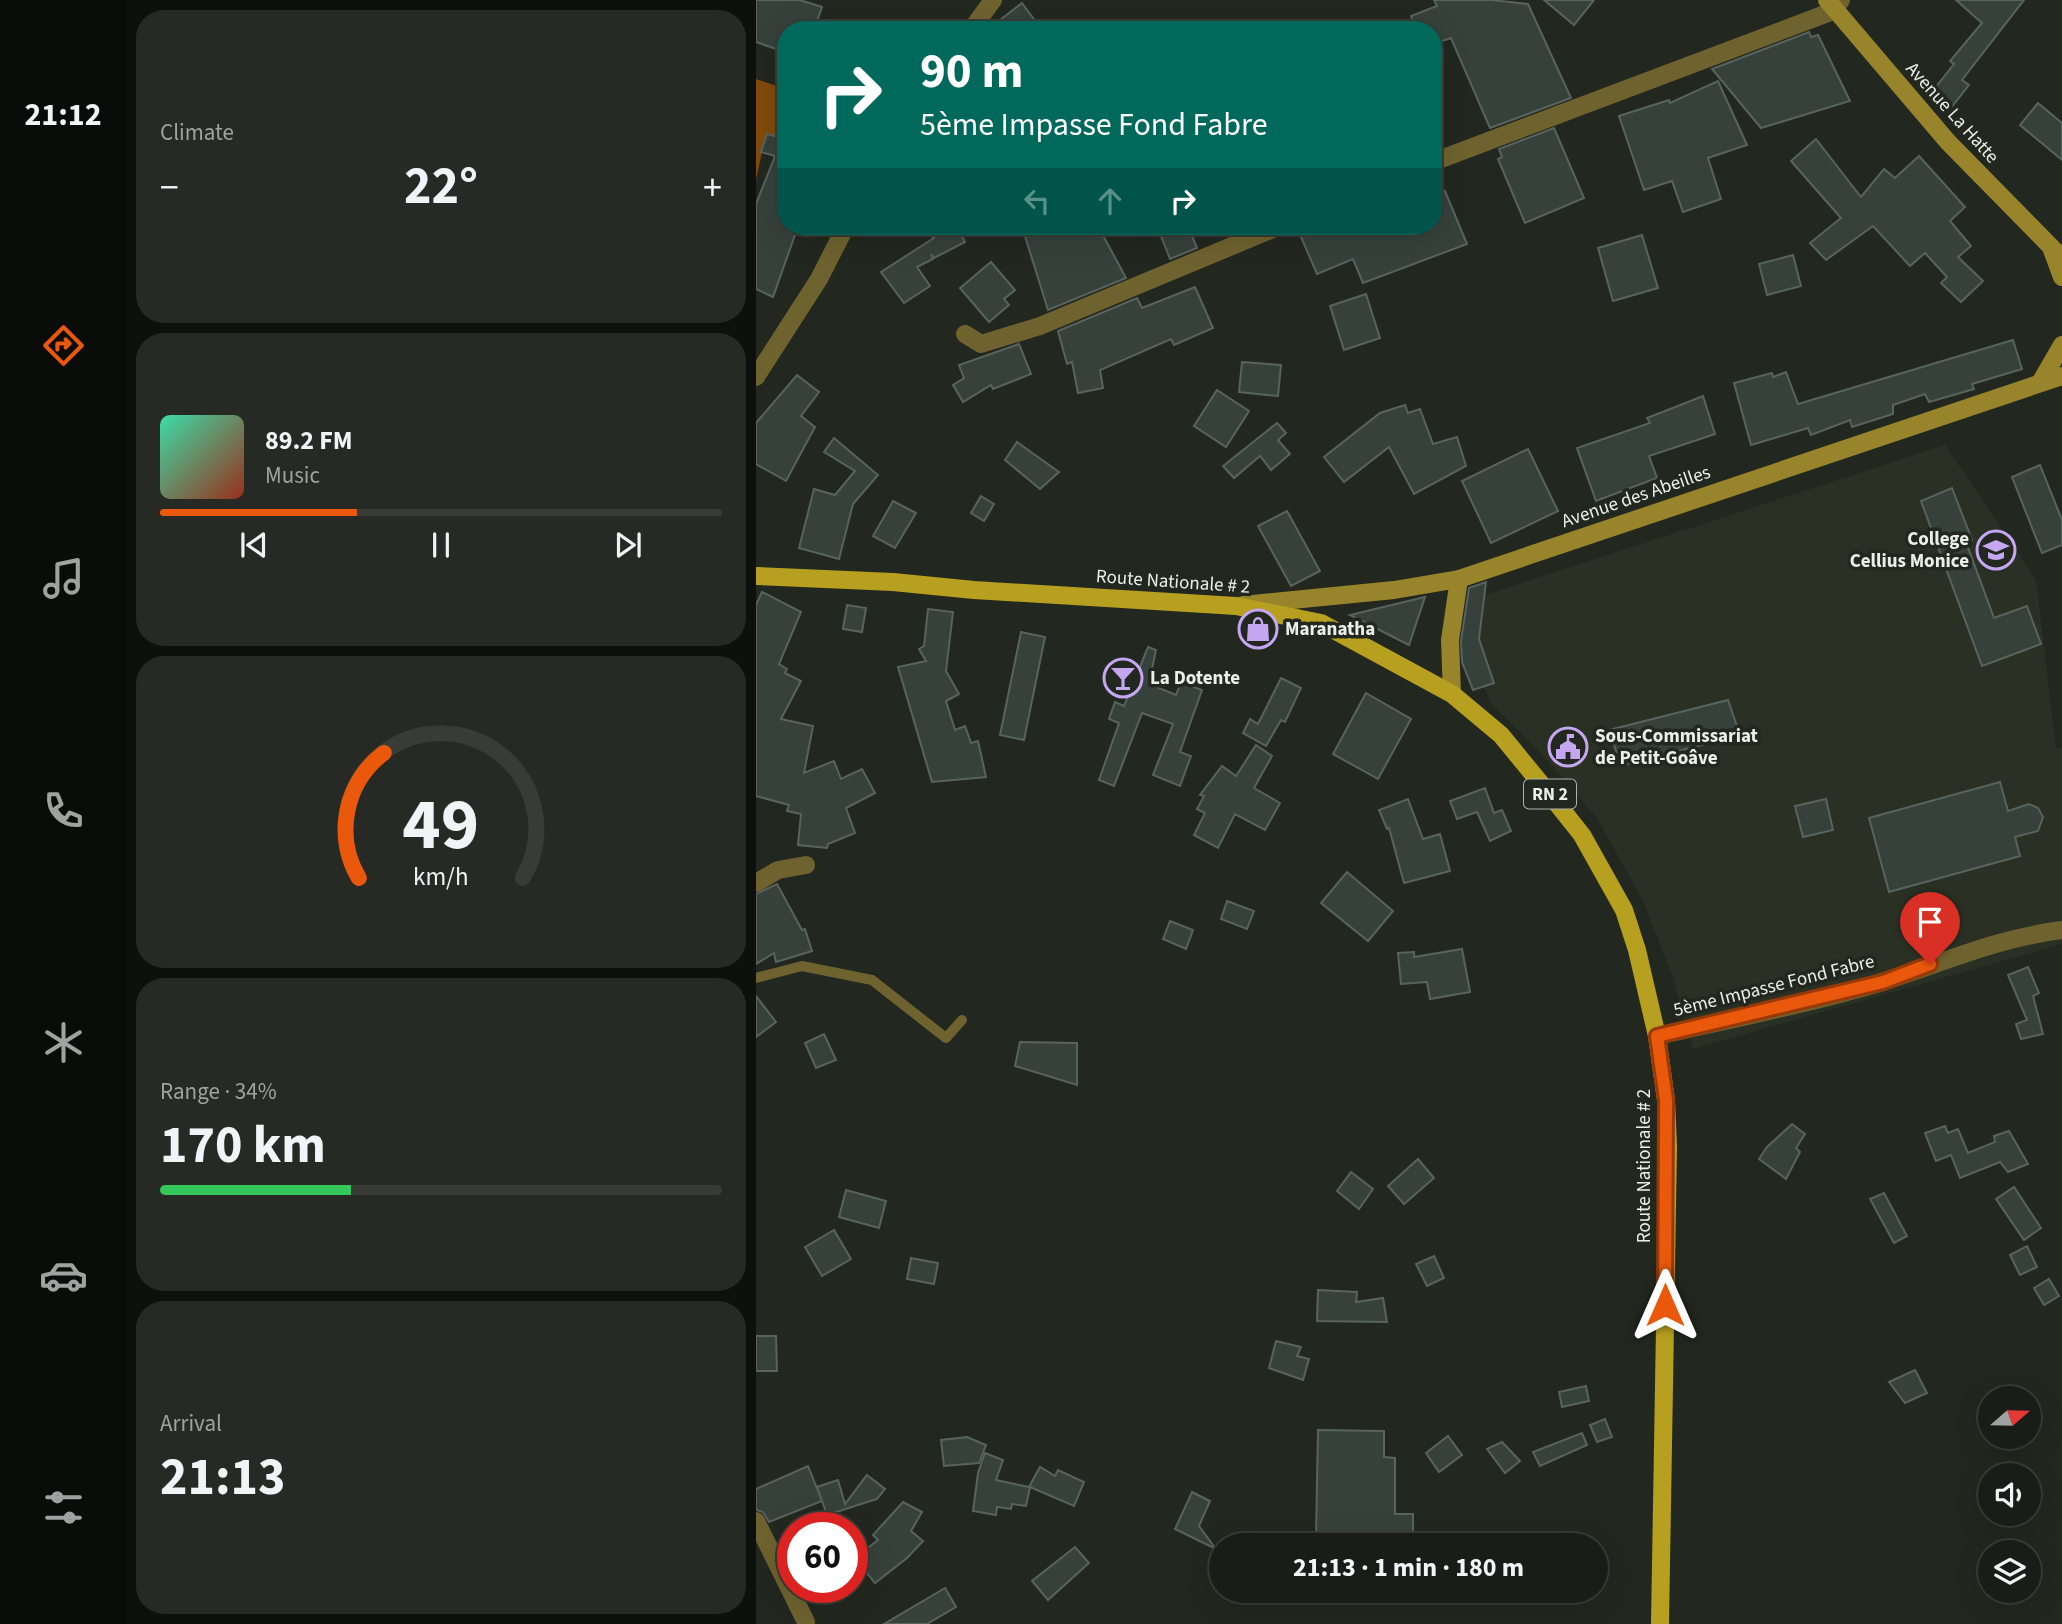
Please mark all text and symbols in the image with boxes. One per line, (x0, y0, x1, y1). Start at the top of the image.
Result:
text: 90 m (920, 37, 1024, 107)
icon: right (805, 49, 896, 140)
street label: Avenue La Hatte (1899, 56, 2005, 170)
text: 21:12 (24, 92, 102, 138)
text: 5ème Impasse Fond Fabre (920, 102, 1268, 148)
text: Climate (160, 116, 234, 149)
text: 22° (404, 150, 478, 224)
text: − (160, 161, 179, 215)
text: + (703, 161, 722, 215)
icon: left (1018, 182, 1056, 220)
icon: ahead (1091, 182, 1129, 220)
icon: right (1164, 182, 1202, 220)
icon: directions (39, 321, 88, 370)
text: 89.2 FM (265, 422, 353, 459)
text: Music (265, 459, 320, 492)
street label: Avenue des Abeilles (1558, 459, 1714, 535)
icon: previous (235, 526, 273, 564)
icon: pause (422, 526, 460, 564)
icon: next (609, 526, 647, 564)
place label: College Cellius Monice (1850, 526, 1969, 575)
school or university icon: College Cellius Monice (1975, 529, 2017, 571)
icon: music (39, 554, 88, 603)
street label: Route Nationale # 2 (1095, 563, 1251, 601)
shop icon: Maranatha (1237, 608, 1279, 650)
place label: Maranatha (1285, 616, 1375, 643)
bar icon: La Dotente (1102, 657, 1144, 699)
place label: La Dotente (1150, 665, 1240, 692)
place label: Sous-Commissariat de Petit-Goâve (1595, 723, 1758, 772)
public building icon: Sous-Commissariat de Petit-Goâve (1547, 726, 1589, 768)
text: 49 (403, 773, 479, 877)
road number: RN 2 (1524, 780, 1576, 808)
icon: phone (39, 786, 88, 835)
text: km/h (413, 859, 469, 895)
pin (1900, 892, 1960, 964)
icon: arrive (1911, 903, 1949, 941)
street label: 5ème Impasse Fond Fabre (1671, 948, 1877, 1024)
icon: climate (39, 1018, 88, 1067)
text: Range · 34% (160, 1075, 277, 1108)
street label: Route Nationale # 2 (1631, 1089, 1658, 1243)
text: 170 km (160, 1109, 326, 1183)
icon: car (39, 1251, 88, 1300)
position arrow (1628, 1268, 1702, 1342)
north arrow (1978, 1386, 2040, 1449)
map controls (1978, 1386, 2041, 1603)
text: Arrival (160, 1407, 222, 1440)
text: 21:13 (160, 1441, 285, 1515)
button: sound (1978, 1463, 2041, 1526)
icon: filters (39, 1483, 88, 1532)
speed limit sign: 60 (777, 1512, 868, 1603)
button: layers (1978, 1540, 2041, 1603)
text: 21:13 · 1 min · 180 m (1293, 1549, 1524, 1586)

